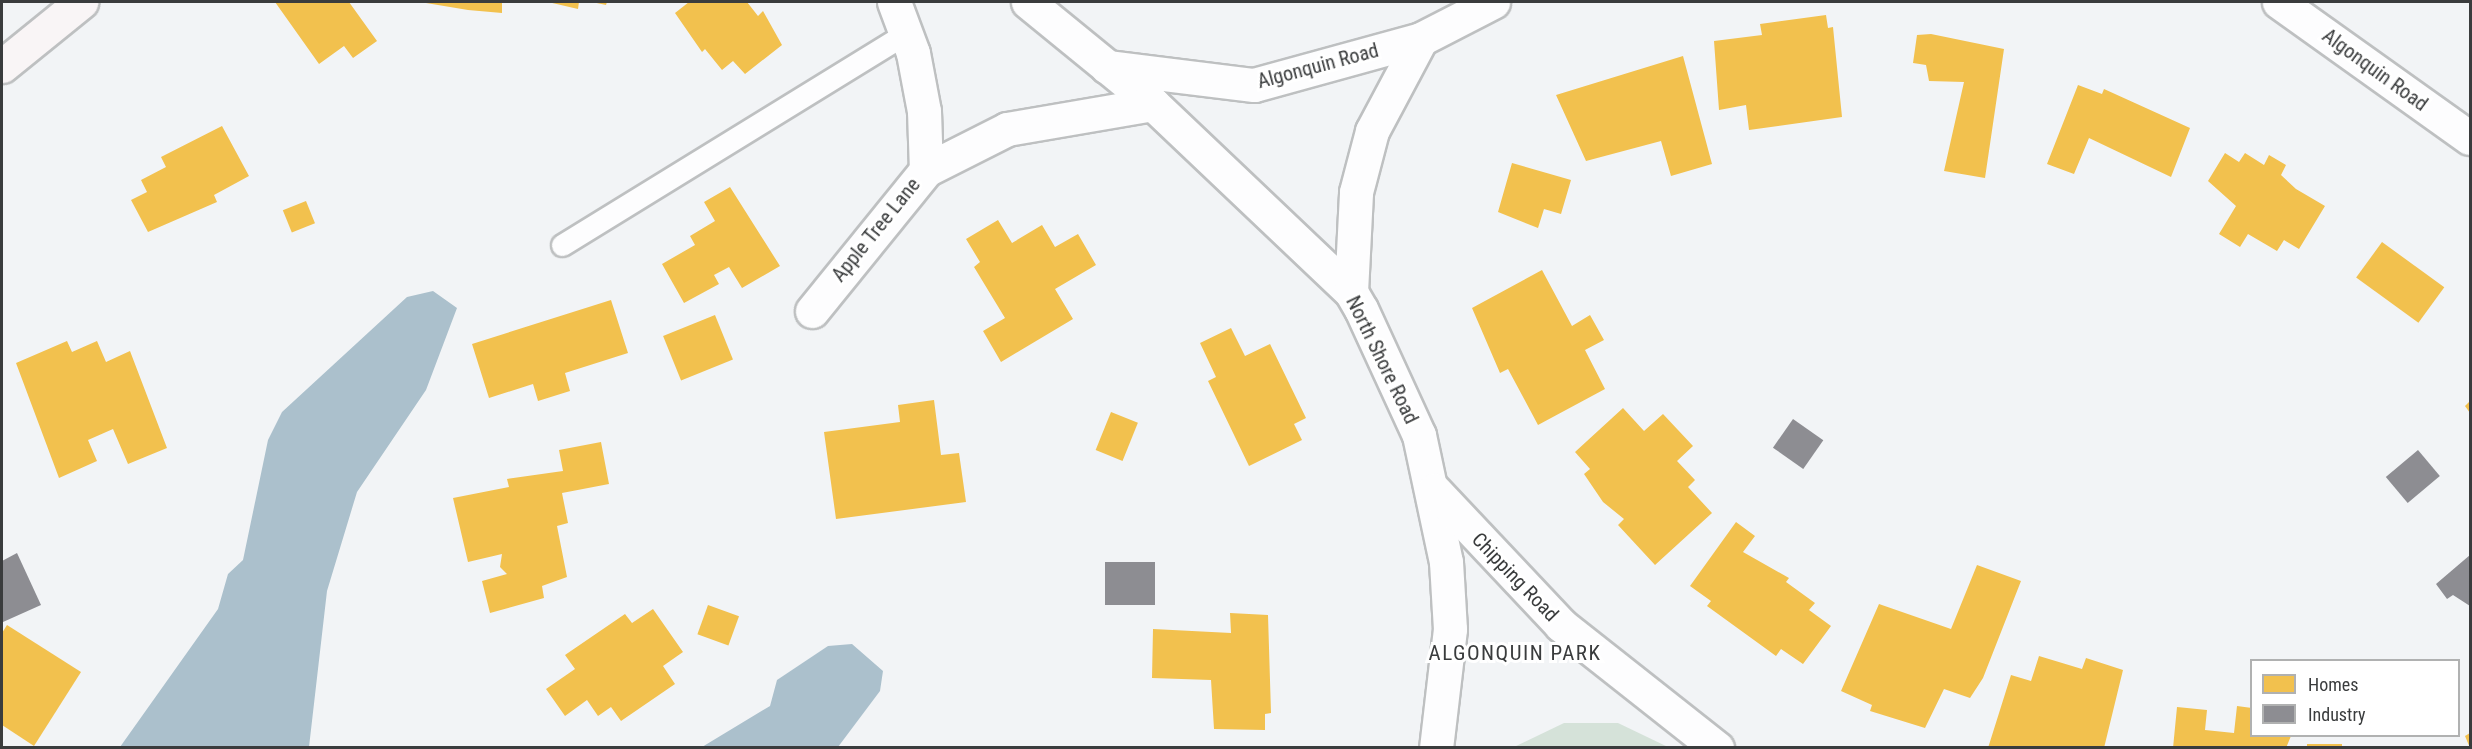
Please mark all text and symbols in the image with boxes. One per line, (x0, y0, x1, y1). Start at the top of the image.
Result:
street label: Algonquin Road (2318, 24, 2432, 116)
street label: Algonquin Road (1255, 38, 1381, 94)
street label: Apple Tree Lane (827, 173, 925, 287)
street label: North Shore Road (1341, 292, 1423, 428)
street label: Chipping Road (1467, 528, 1563, 626)
district label: ALGONQUIN PARK (1429, 640, 1601, 666)
legend (2250, 659, 2460, 737)
text: Homes (2308, 674, 2358, 695)
text: Industry (2308, 704, 2366, 725)

